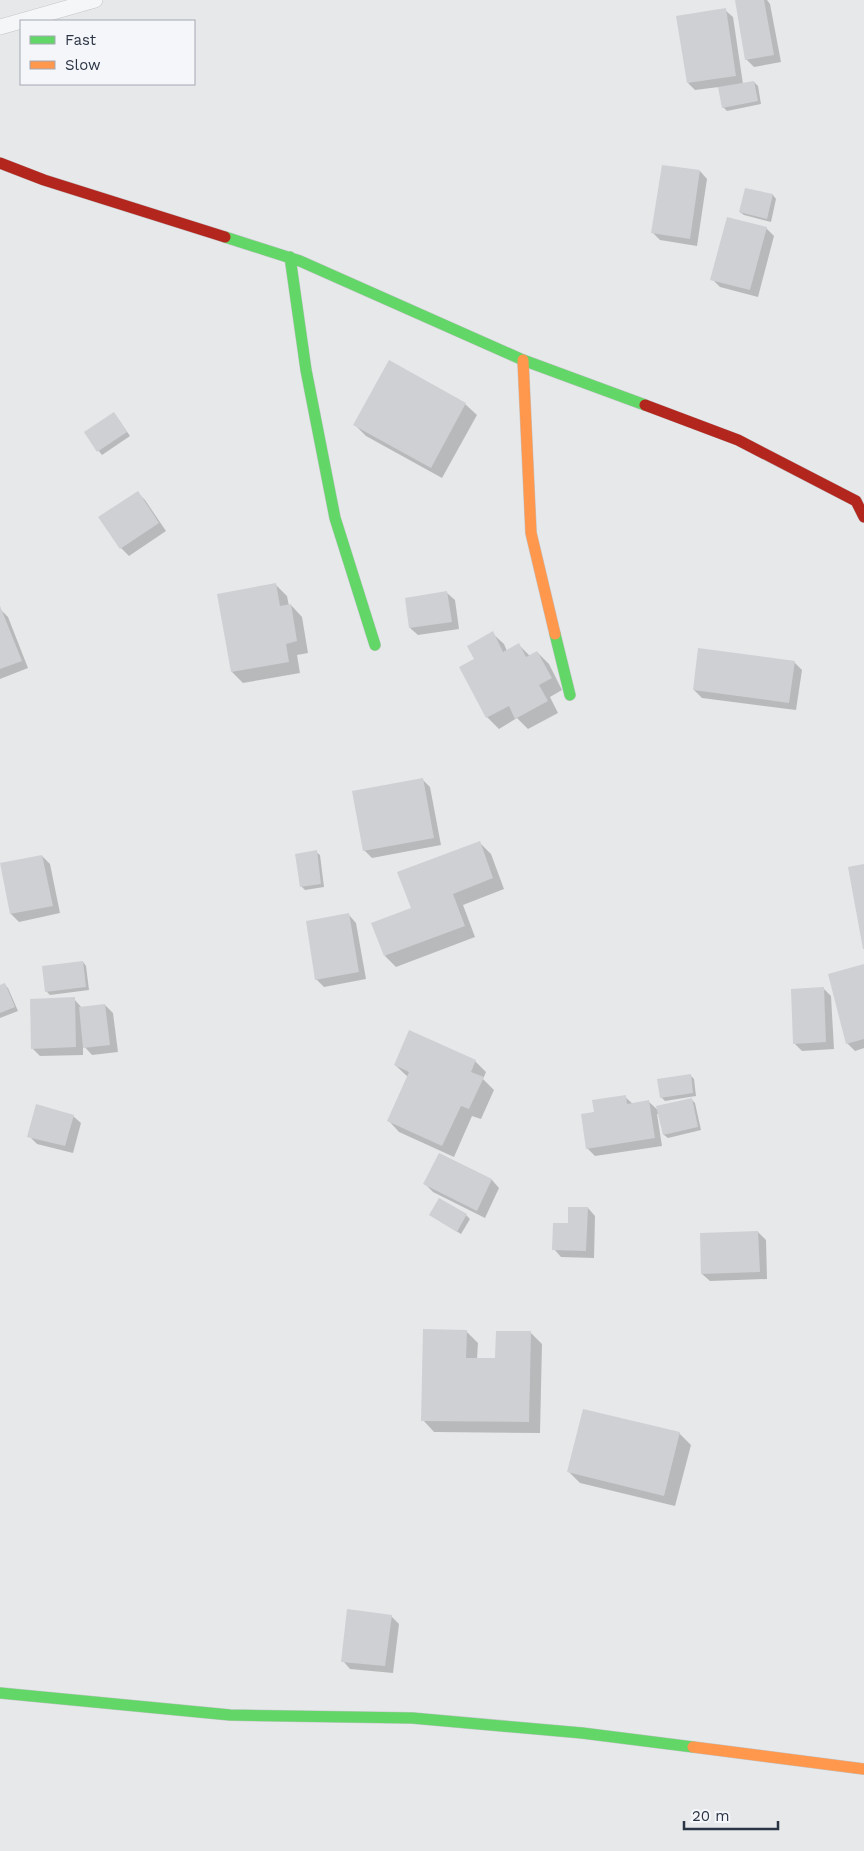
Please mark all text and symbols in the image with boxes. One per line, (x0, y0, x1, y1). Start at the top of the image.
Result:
legend (20, 20, 195, 85)
text: Fast (65, 31, 97, 49)
text: Slow (65, 56, 101, 74)
scale bar (684, 1798, 778, 1830)
text: 20 m (692, 1807, 730, 1825)

